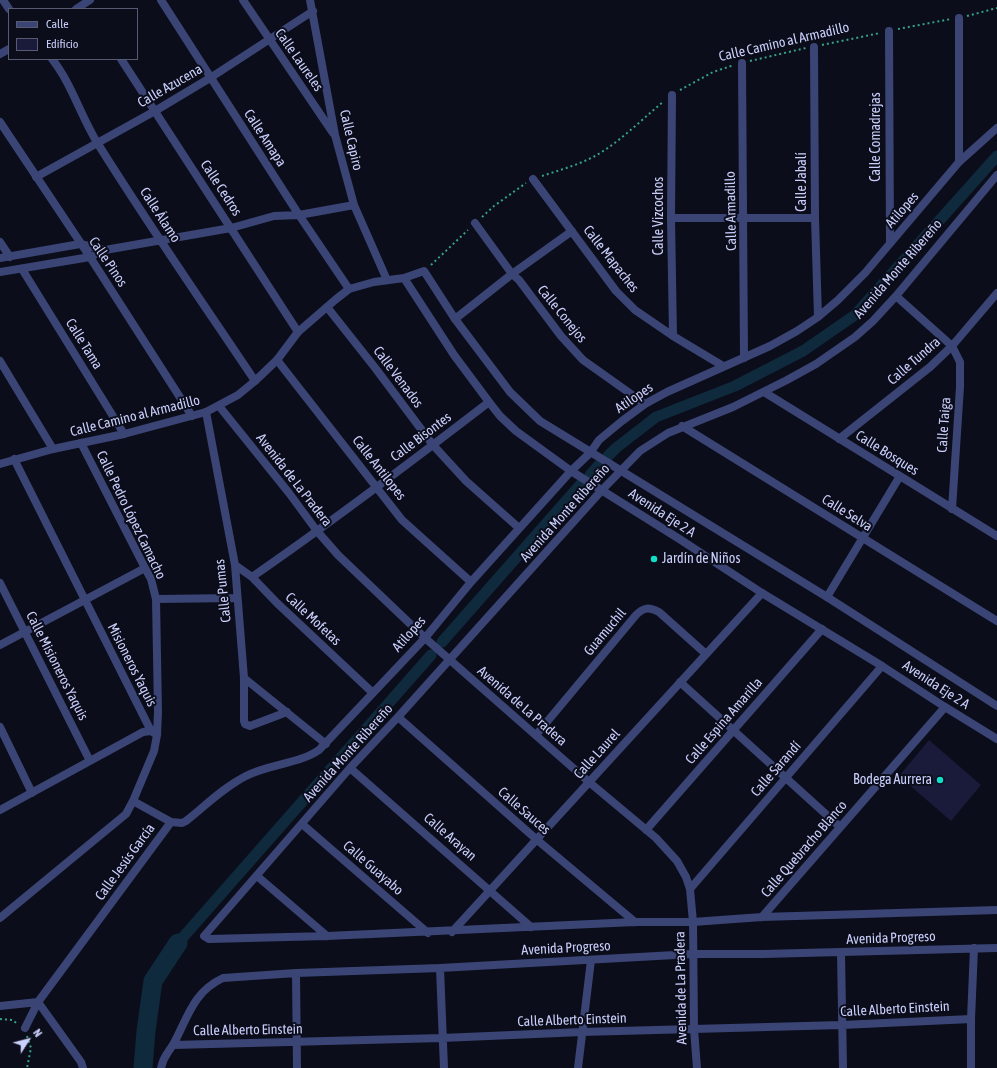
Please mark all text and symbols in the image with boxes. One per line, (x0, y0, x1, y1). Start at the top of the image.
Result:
legend (8, 8, 138, 60)
text: Calle (46, 17, 69, 31)
street label: Calle Camino al Armadillo (717, 19, 851, 65)
street label: Calle Laureles (271, 26, 327, 94)
text: Edificio (46, 37, 78, 51)
street label: Calle Azucena (135, 61, 205, 111)
street label: Calle Comadrejas (868, 92, 884, 182)
street label: Calle Amapa (240, 106, 290, 170)
street label: Calle Capiro (336, 108, 366, 172)
street label: Calle Jabalí (794, 152, 810, 212)
street label: Calle Cedros (197, 157, 245, 219)
street label: Calle Armadillo (722, 171, 740, 251)
street label: Calle Vizcochos (651, 177, 667, 255)
street label: Calle Álamo (136, 184, 184, 246)
street label: Atilopes (882, 189, 922, 231)
street label: Avenida Monte Ribereño (850, 216, 946, 322)
street label: Calle Mapaches (580, 222, 642, 296)
street label: Calle Pinos (85, 234, 131, 290)
street label: Calle Conejos (534, 282, 590, 346)
street label: Calle Tama (62, 316, 106, 372)
street label: Calle Tundra (884, 334, 944, 388)
street label: Calle Venados (369, 343, 427, 411)
street label: Atilopes (612, 379, 656, 417)
street label: Calle Camino al Armadillo (68, 392, 202, 440)
street label: Calle Taiga (934, 397, 954, 453)
street label: Calle Bisontes (387, 409, 455, 465)
street label: Calle Bosques (852, 427, 922, 479)
street label: Avenida de La Pradera (253, 430, 335, 530)
street label: Calle Antilopes (349, 432, 409, 504)
street label: Calle Pedro López Camacho (93, 448, 169, 582)
street label: Avenida Monte Ribereño (517, 461, 613, 565)
street label: Avenida Eje 2 A (625, 485, 699, 541)
street label: Calle Selva (819, 491, 875, 535)
place label: Jardín de Niños (662, 551, 740, 567)
marker: Jardín de Niños (649, 554, 659, 564)
street label: Calle Pumas (211, 559, 235, 623)
street label: Calle Mofetas (282, 589, 344, 649)
street label: Guamuchil (580, 605, 630, 659)
street label: Calle Misioneros Yaquis (22, 609, 92, 723)
street label: Atilopes (389, 613, 429, 655)
street label: Misioneros Yaquis (104, 620, 160, 710)
street label: Avenida Eje 2 A (899, 657, 973, 713)
street label: Avenida de La Pradera (474, 663, 570, 749)
street label: Calle Espina Amarilla (682, 674, 766, 768)
street label: Avenida Monte Ribereño (300, 701, 396, 805)
street label: Calle Laurel (570, 726, 624, 782)
street label: Calle Sarandí (747, 738, 805, 800)
place label: Bodega Aurrera (853, 772, 932, 788)
marker: Bodega Aurrera (935, 775, 945, 785)
street label: Calle Sauces (494, 784, 554, 838)
street label: Calle Quebracho Blanco (757, 797, 851, 901)
street label: Calle Arayan (420, 809, 480, 865)
street label: Calle Jesús García (92, 820, 158, 904)
street label: Calle Guayabo (339, 837, 407, 899)
street label: Avenida Progreso (846, 928, 936, 948)
street label: Avenida de La Pradera (672, 931, 690, 1045)
street label: Avenida Progreso (521, 937, 611, 959)
street label: Calle Alberto Einstein (840, 998, 950, 1020)
street label: Calle Alberto Einstein (517, 1010, 627, 1030)
north arrow (8, 1020, 48, 1060)
street label: Calle Alberto Einstein (193, 1021, 303, 1039)
text: N (31, 1027, 44, 1039)

